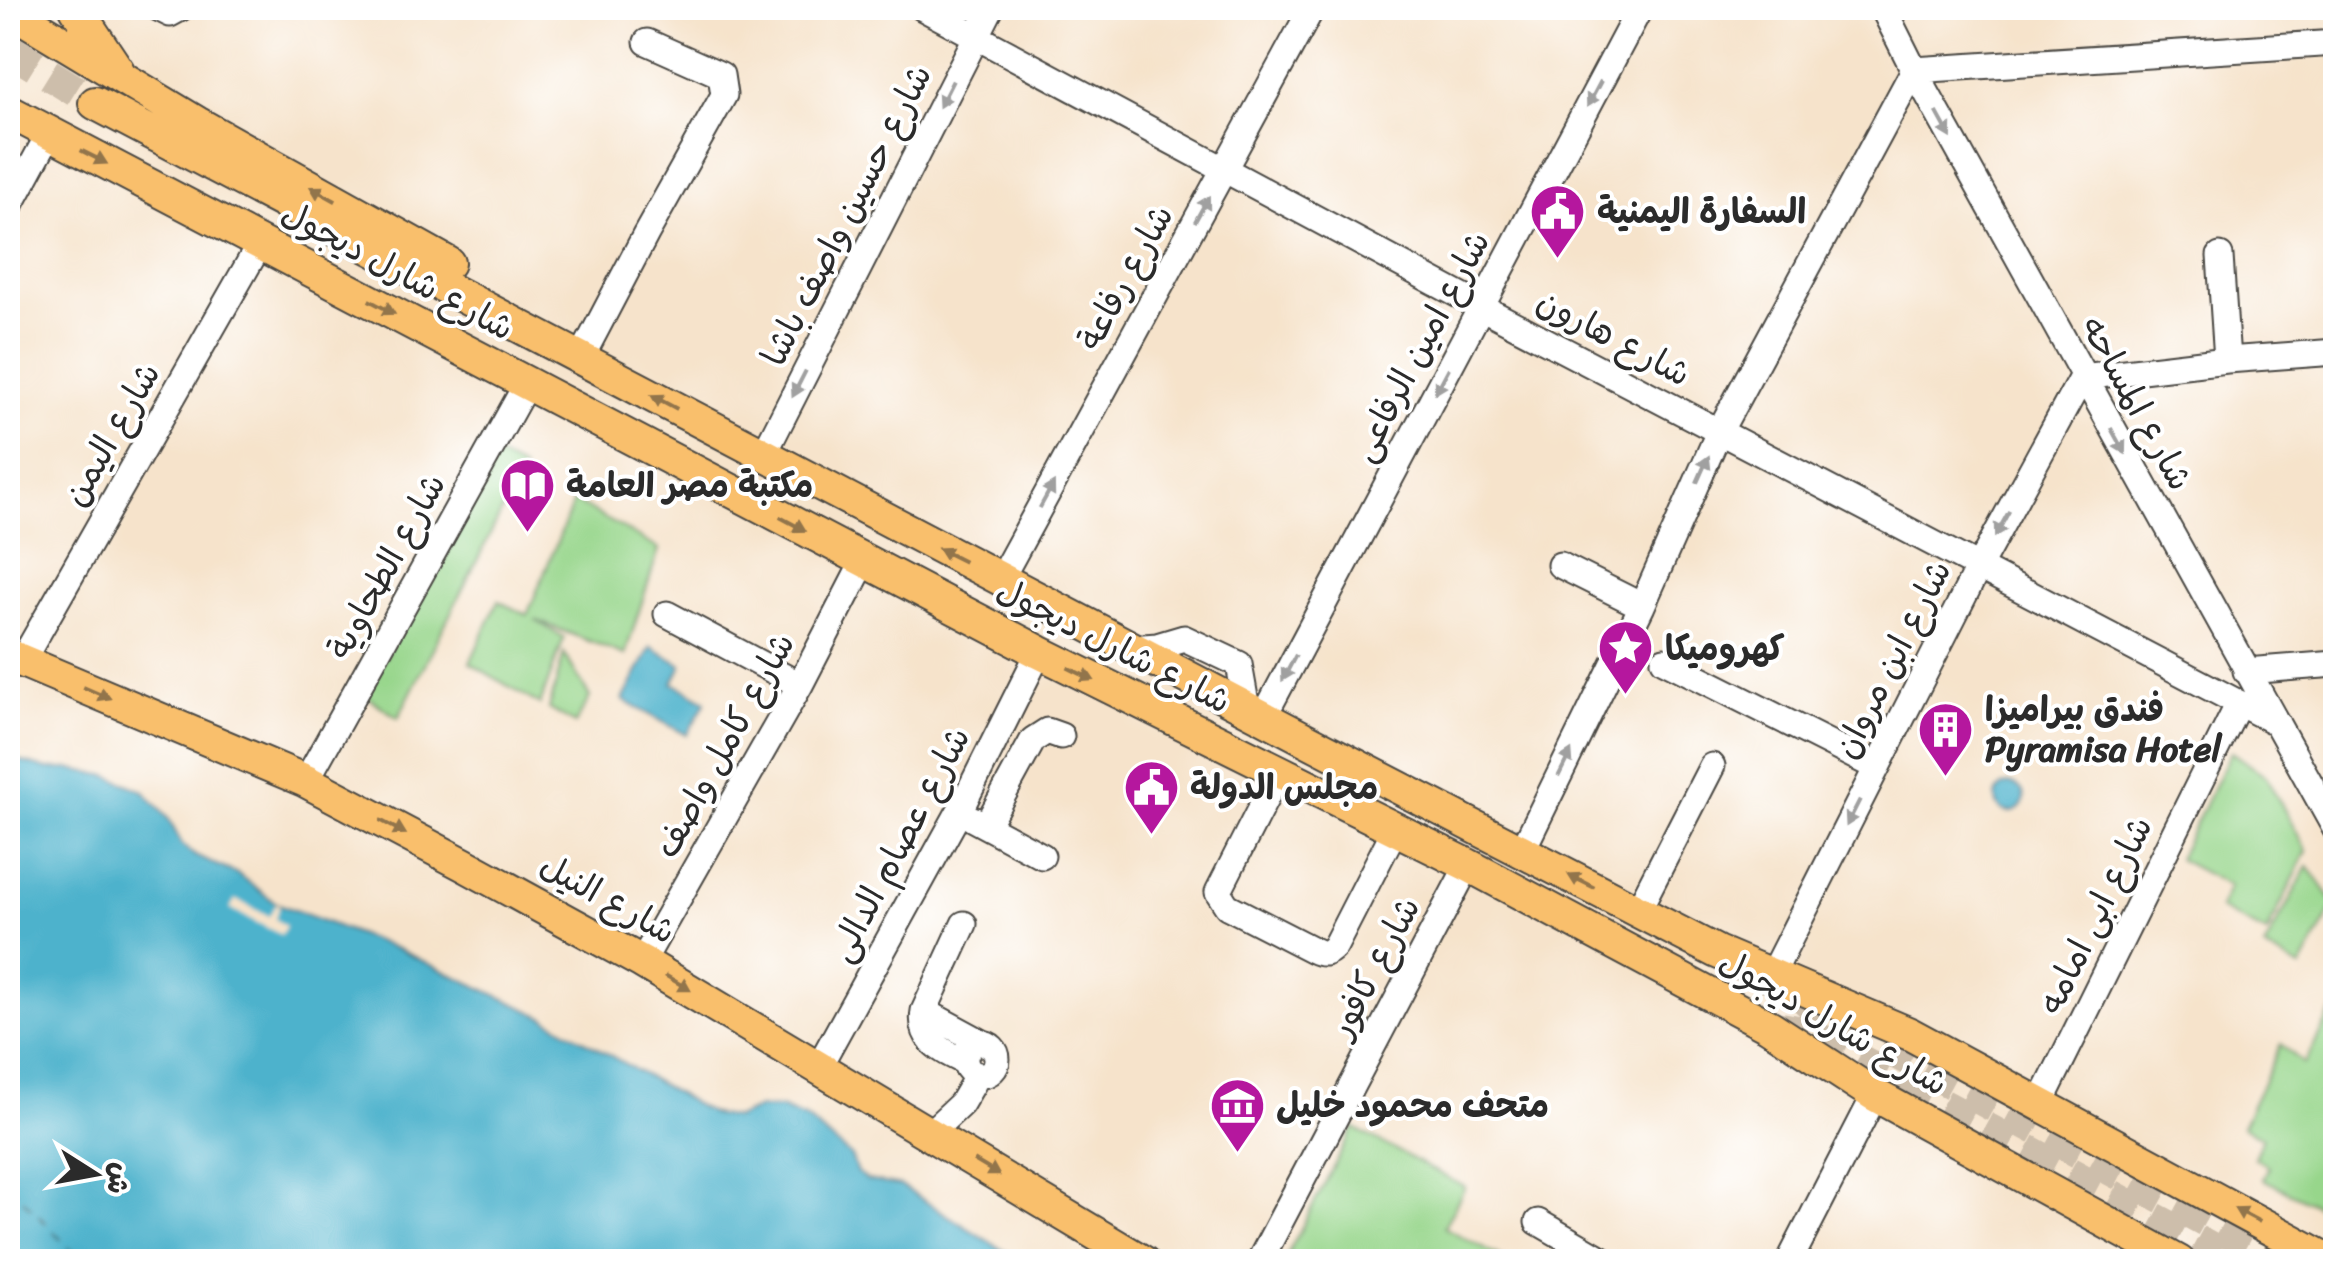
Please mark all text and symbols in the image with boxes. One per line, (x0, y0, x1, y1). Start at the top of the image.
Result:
street label: شارع حسين واصف باشا (743, 53, 949, 377)
one-way arrow (1586, 79, 1603, 108)
one-way arrow (938, 80, 955, 109)
one-way arrow (1935, 111, 1952, 140)
one-way arrow (79, 148, 108, 165)
place label: السفارة اليمنية (1597, 180, 1806, 242)
public building icon: السفارة اليمنية (1528, 181, 1588, 260)
street label: شارع شارل ديجول (270, 182, 526, 358)
one-way arrow (309, 185, 337, 203)
street label: شارع رفاعة (1059, 192, 1191, 362)
one-way arrow (1193, 195, 1210, 223)
street label: شارع امين الرفاعى (1333, 219, 1507, 473)
street label: شارع هارون (1525, 270, 1703, 404)
one-way arrow (367, 298, 396, 315)
street label: شارع المساحه (2063, 304, 2211, 502)
street label: شارع اليمن (44, 350, 178, 518)
one-way arrow (1433, 366, 1450, 395)
one-way arrow (791, 370, 808, 399)
one-way arrow (649, 394, 678, 411)
one-way arrow (2109, 426, 2126, 455)
place label: مكتبة مصر العامة (566, 454, 813, 516)
one-way arrow (1695, 454, 1711, 484)
library icon: مكتبة مصر العامة (497, 455, 557, 534)
street label: شارع الطحاوية (309, 461, 463, 671)
one-way arrow (1038, 480, 1055, 509)
one-way arrow (1993, 510, 2011, 538)
one-way arrow (778, 515, 807, 532)
one-way arrow (936, 547, 965, 564)
street label: شارع ابن مروان (1815, 548, 1969, 770)
street label: شارع شارل ديجول (986, 559, 1242, 731)
place label: كهروميكا (1665, 617, 1785, 679)
place icon: كهروميكا (1596, 618, 1656, 697)
street label: شارع كامل واصف (636, 620, 812, 870)
one-way arrow (1281, 653, 1298, 682)
one-way arrow (1067, 665, 1096, 682)
place label: فندق بيراميزا Pyramisa Hotel (1985, 678, 2222, 780)
one-way arrow (82, 685, 112, 701)
building icon: فندق بيراميزا Pyramisa Hotel (1916, 699, 1976, 778)
street label: شارع عصام الدالى (811, 715, 987, 973)
one-way arrow (1556, 749, 1573, 778)
place label: مجلس الدولة (1190, 756, 1378, 818)
public building icon: مجلس الدولة (1121, 757, 1181, 836)
one-way arrow (1845, 799, 1862, 828)
street label: شارع ابى امامه (2020, 805, 2170, 1025)
one-way arrow (379, 818, 407, 835)
street label: شارع النيل (528, 835, 688, 961)
one-way arrow (1567, 873, 1596, 890)
street label: شارع كافور (1309, 885, 1437, 1052)
street label: شارع شارل ديجول (1707, 931, 1961, 1113)
one-way arrow (664, 974, 692, 991)
place label: متحف محمود خليل (1276, 1074, 1549, 1136)
museum icon: متحف محمود خليل (1207, 1075, 1267, 1154)
north arrow (45, 1124, 145, 1224)
text: ش (92, 1159, 146, 1198)
one-way arrow (973, 1159, 1001, 1176)
one-way arrow (2232, 1207, 2261, 1224)

